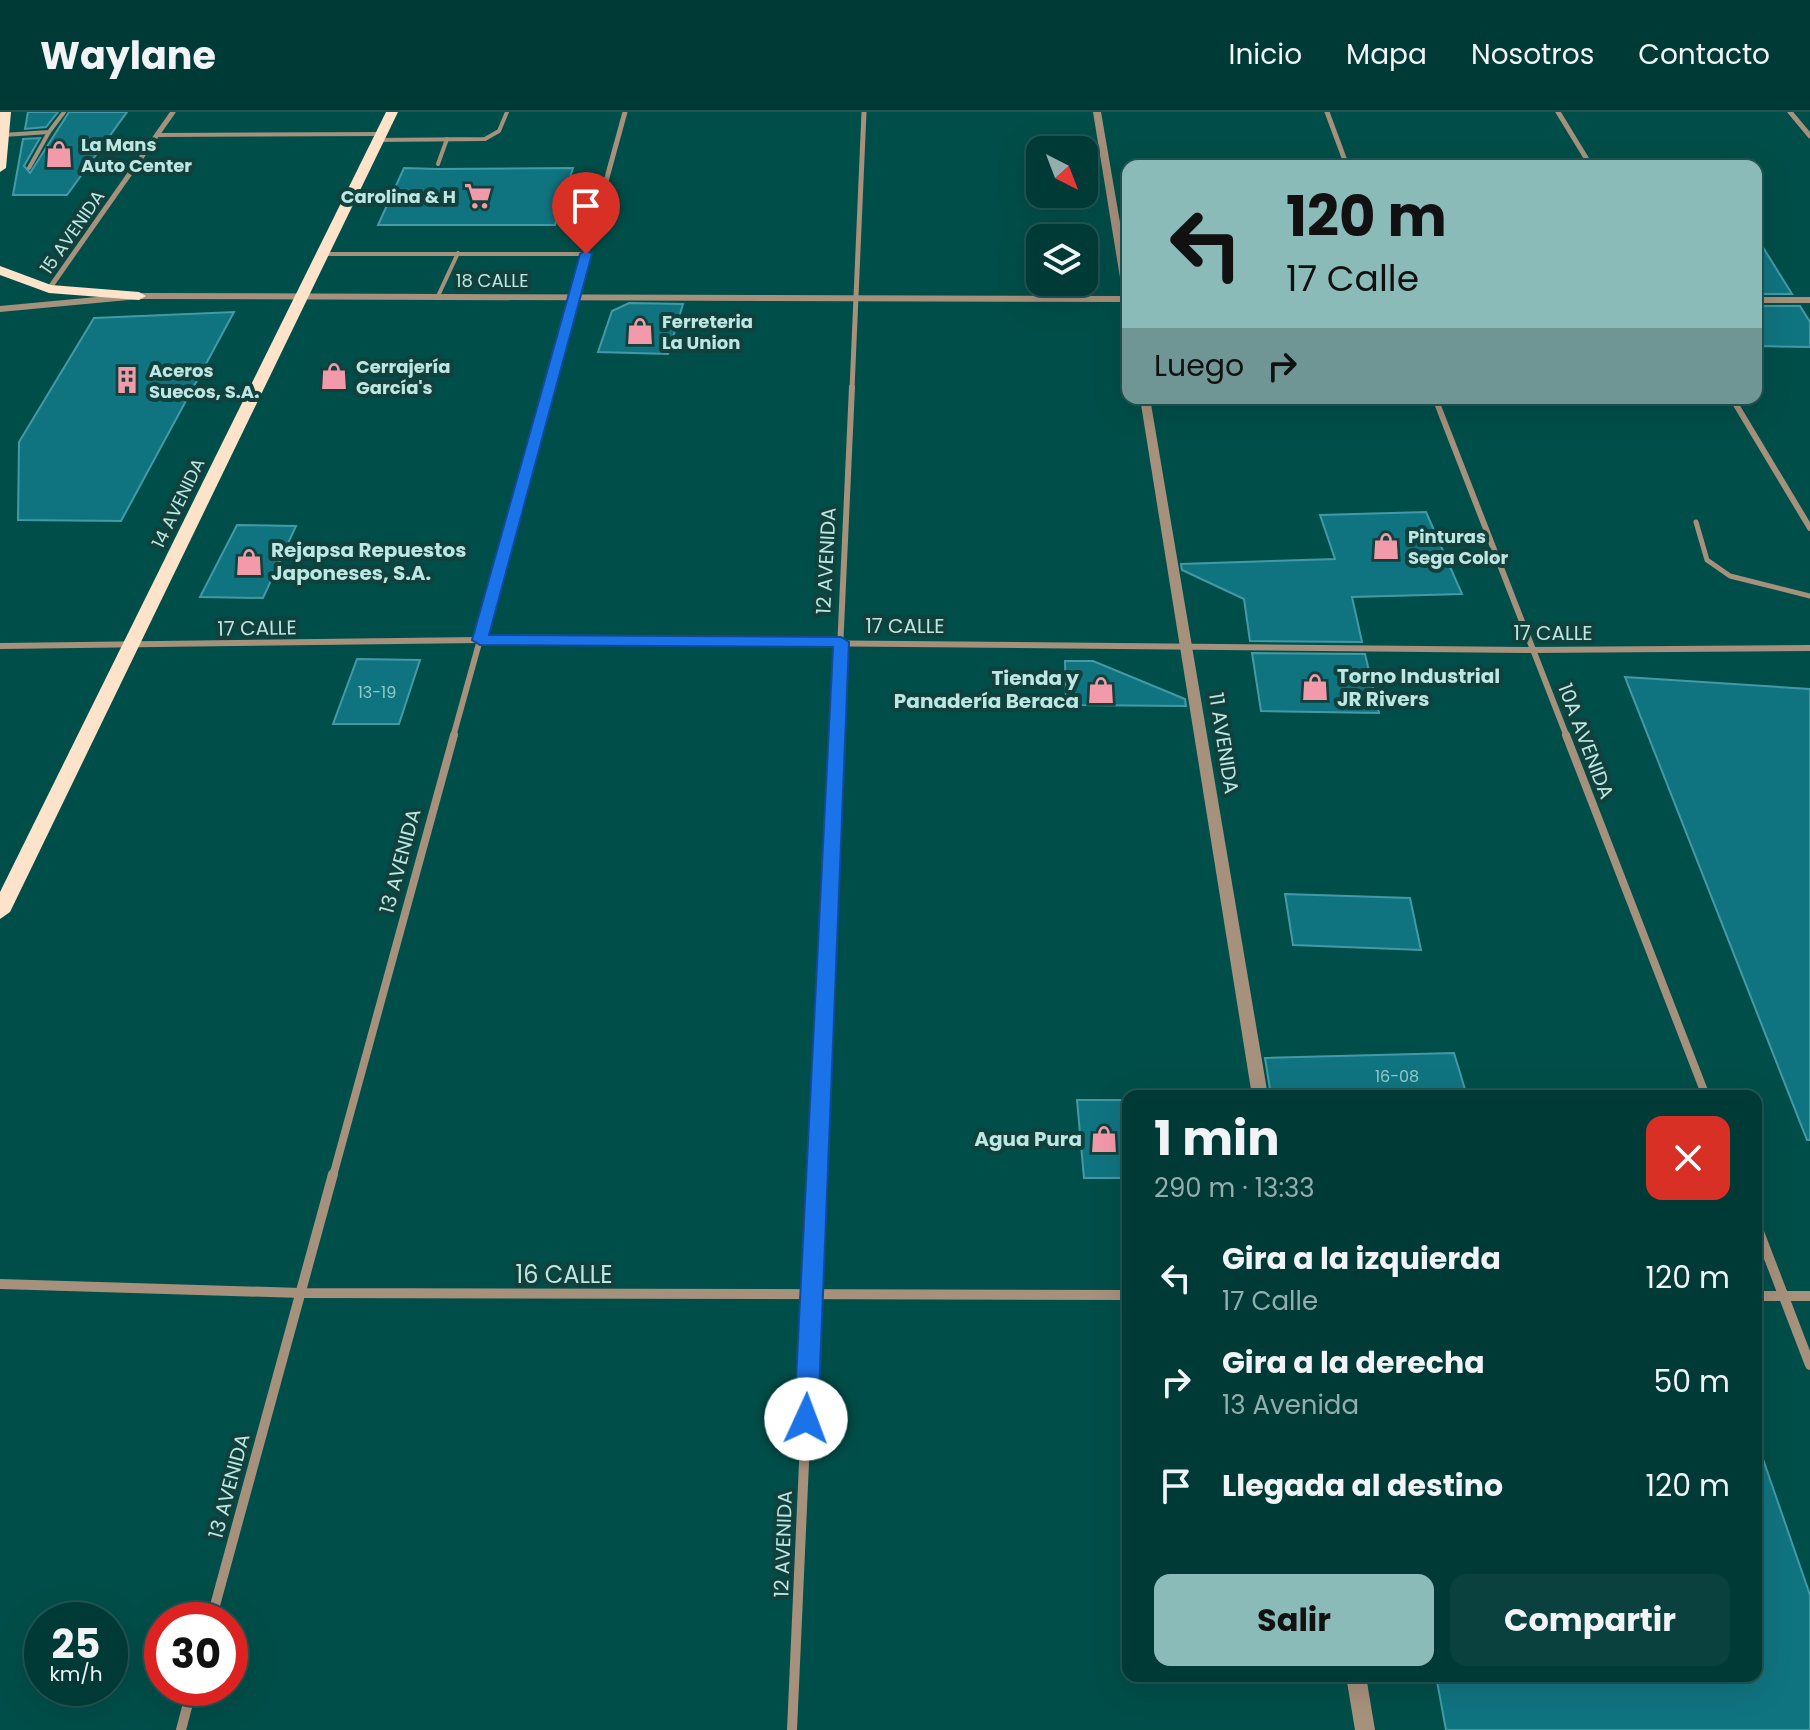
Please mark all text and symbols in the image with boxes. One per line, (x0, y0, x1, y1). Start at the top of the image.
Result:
text: Waylane (40, 29, 216, 82)
text: Inicio (1229, 35, 1302, 74)
text: Mapa (1346, 35, 1427, 74)
text: Nosotros (1471, 35, 1594, 74)
text: Contacto (1638, 35, 1770, 74)
place label: La Mans Auto Center (81, 132, 192, 178)
north arrow (1026, 136, 1098, 208)
map controls (1026, 136, 1098, 296)
shop icon: La Mans Auto Center (44, 139, 74, 169)
pin (552, 172, 620, 254)
text: 120 m (1286, 177, 1447, 256)
supermarket icon: Carolina & H (463, 181, 493, 211)
place label: Carolina & H (341, 184, 456, 209)
icon: arrive (564, 184, 608, 228)
street label: 15 AVENIDA (34, 185, 110, 279)
icon: left (1154, 192, 1258, 296)
button: layers (1026, 224, 1098, 296)
text: 17 Calle (1286, 253, 1419, 304)
street label: 18 CALLE (456, 268, 528, 293)
place label: Ferreteria La Union (662, 309, 753, 355)
shop icon: Ferreteria La Union (625, 316, 655, 346)
text: Luego (1154, 344, 1244, 387)
icon: right (1260, 344, 1304, 388)
place label: Cerrajería García's (356, 354, 451, 400)
place label: Aceros Suecos, S.A. (149, 358, 259, 404)
shop icon: Cerrajería García's (319, 361, 349, 391)
building icon: Aceros Suecos, S.A. (112, 365, 142, 395)
street label: 14 AVENIDA (145, 454, 211, 552)
street label: 12 AVENIDA (809, 507, 843, 615)
place label: Pinturas Sega Color (1408, 524, 1508, 570)
shop icon: Pinturas Sega Color (1371, 531, 1401, 561)
place label: Rejapsa Repuestos Japoneses, S.A. (271, 536, 466, 587)
shop icon: Rejapsa Repuestos Japoneses, S.A. (234, 547, 264, 577)
street label: 17 CALLE (865, 612, 945, 640)
street label: 17 CALLE (217, 613, 297, 643)
street label: 17 CALLE (1513, 619, 1593, 647)
place label: Torno Industrial JR Rivers (1337, 662, 1500, 713)
place label: Tienda y Panadería Beraca (894, 664, 1079, 715)
shop icon: Torno Industrial JR Rivers (1300, 672, 1330, 702)
shop icon: Tienda y Panadería Beraca (1086, 675, 1116, 705)
street label: 10A AVENIDA (1551, 679, 1621, 803)
house number: 13-19 (358, 681, 396, 704)
street label: 11 AVENIDA (1202, 690, 1246, 796)
street label: 13 AVENIDA (373, 806, 427, 916)
house number: 16-08 (1375, 1065, 1419, 1088)
text: 1 min (1154, 1105, 1280, 1172)
button: close (1646, 1116, 1730, 1200)
shop icon: Agua Pura (1089, 1124, 1119, 1154)
place label: Agua Pura (974, 1125, 1082, 1153)
text: 290 m · 13:33 (1154, 1170, 1315, 1206)
text: Gira a la izquierda (1222, 1237, 1501, 1280)
icon: left (1154, 1256, 1198, 1300)
text: 120 m (1645, 1256, 1730, 1299)
street label: 16 CALLE (515, 1258, 613, 1291)
text: 17 Calle (1222, 1283, 1318, 1319)
text: Gira a la derecha (1222, 1341, 1485, 1384)
icon: right (1154, 1360, 1198, 1404)
text: 50 m (1653, 1360, 1730, 1403)
position arrow (764, 1377, 848, 1461)
text: 13 Avenida (1222, 1387, 1359, 1423)
street label: 13 AVENIDA (202, 1431, 256, 1541)
icon: arrive (1154, 1464, 1198, 1508)
text: Llegada al destino (1222, 1464, 1503, 1507)
text: 120 m (1645, 1464, 1730, 1507)
street label: 12 AVENIDA (767, 1490, 799, 1598)
button: Salir (1154, 1574, 1434, 1666)
button: Compartir (1450, 1574, 1730, 1666)
speed limit sign: 30 (144, 1602, 248, 1706)
text: 25 (52, 1616, 100, 1672)
text: km/h (49, 1660, 103, 1688)

